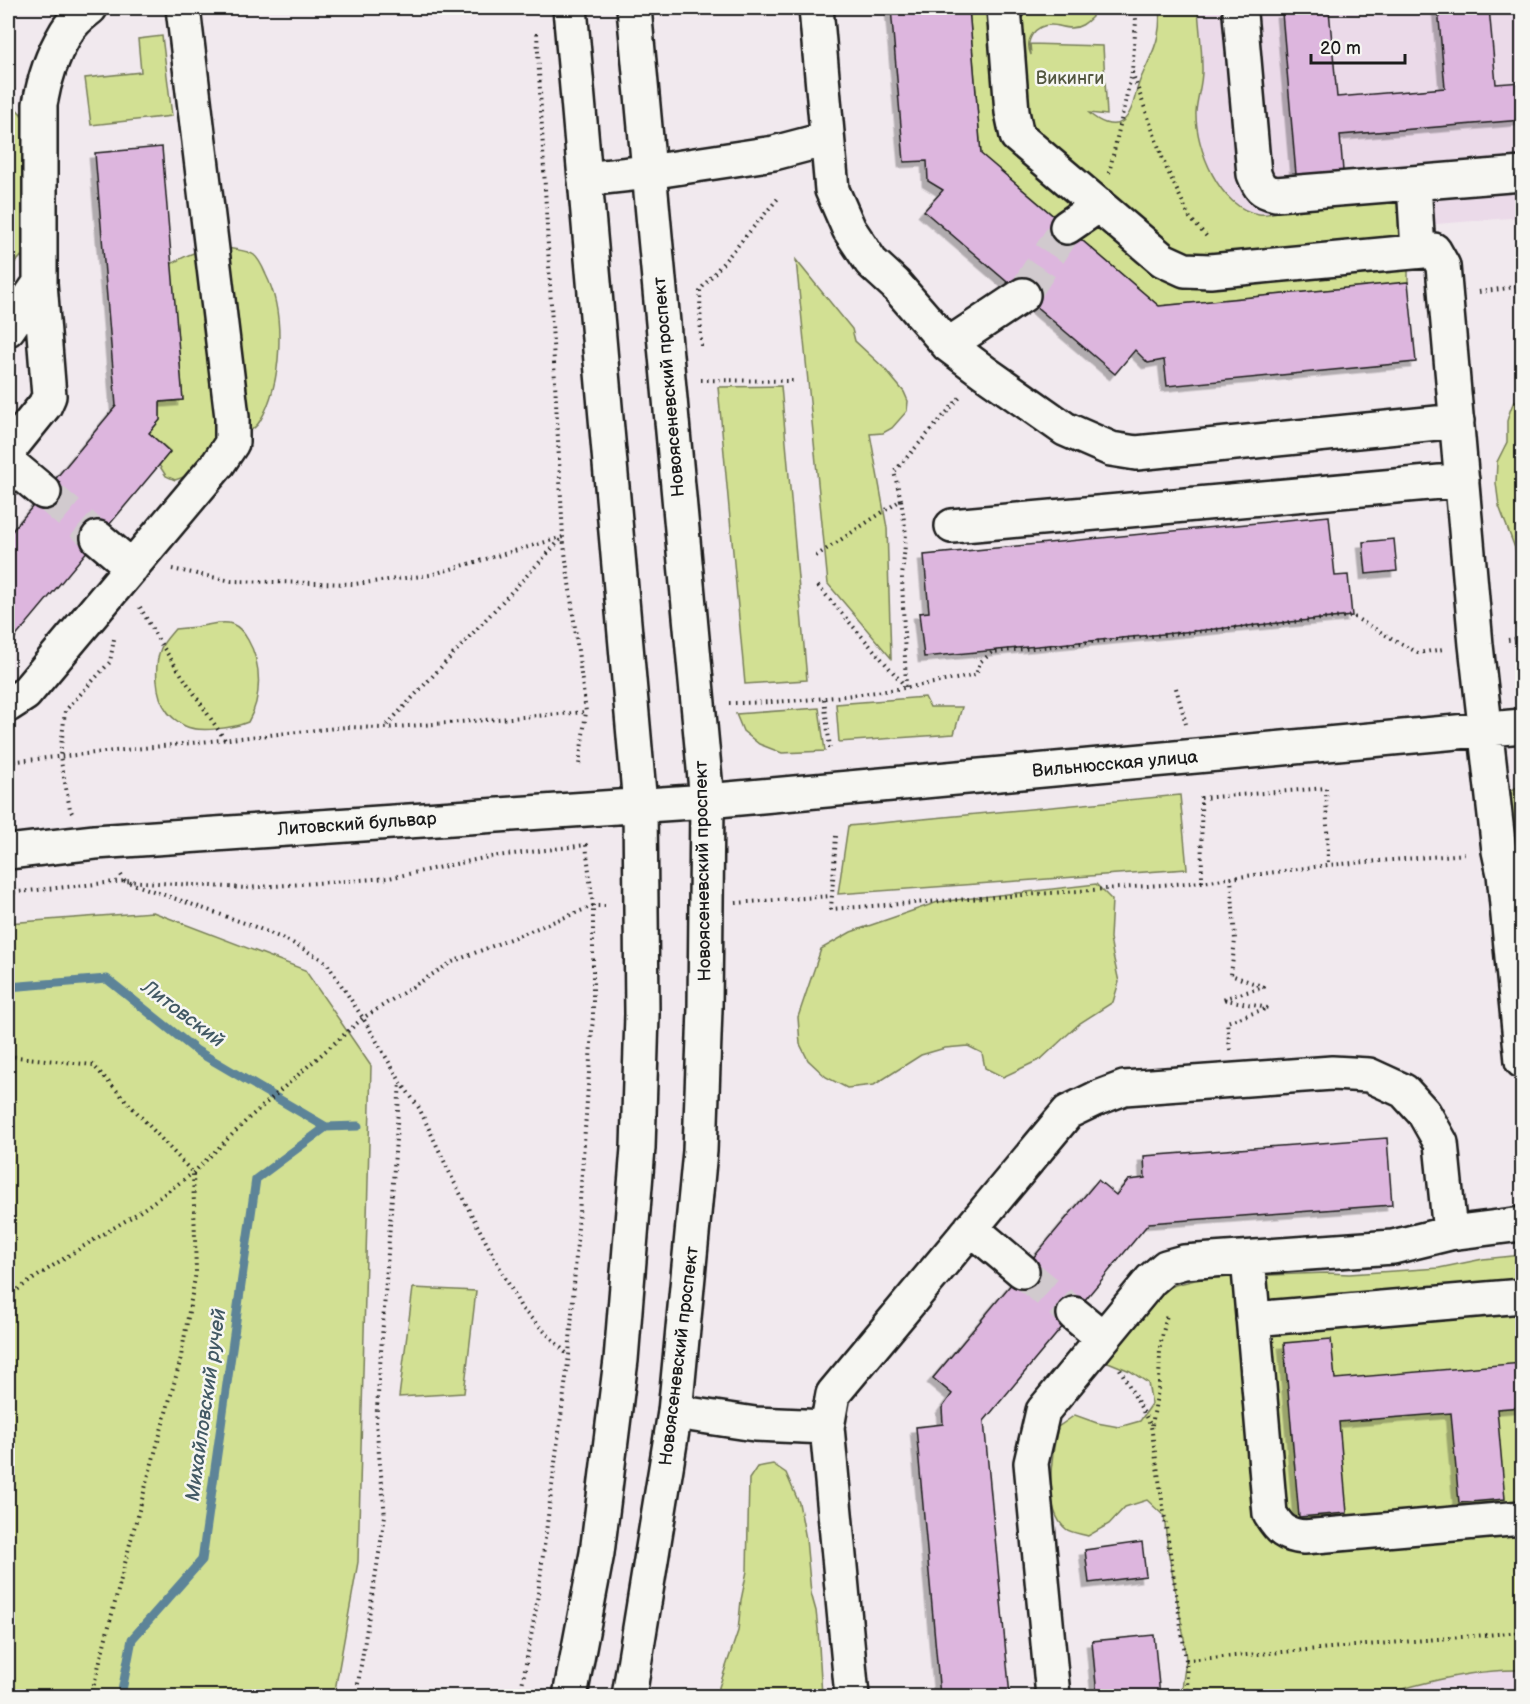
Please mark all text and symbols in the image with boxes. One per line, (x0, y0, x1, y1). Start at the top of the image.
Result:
scale bar (1311, 27, 1406, 65)
text: 20 m (1320, 38, 1361, 59)
park label: Викинги (1036, 68, 1104, 89)
street label: Новоясеневский проспект (649, 275, 689, 498)
street label: Вильнюсская улица (1031, 746, 1199, 782)
street label: Новоясеневский проспект (691, 760, 715, 982)
street label: Литовский бульвар (276, 808, 437, 840)
water label: Литовский (135, 974, 229, 1053)
street label: Новоясеневский проспект (655, 1244, 703, 1467)
water label: Михайловский ручей (181, 1307, 231, 1503)

